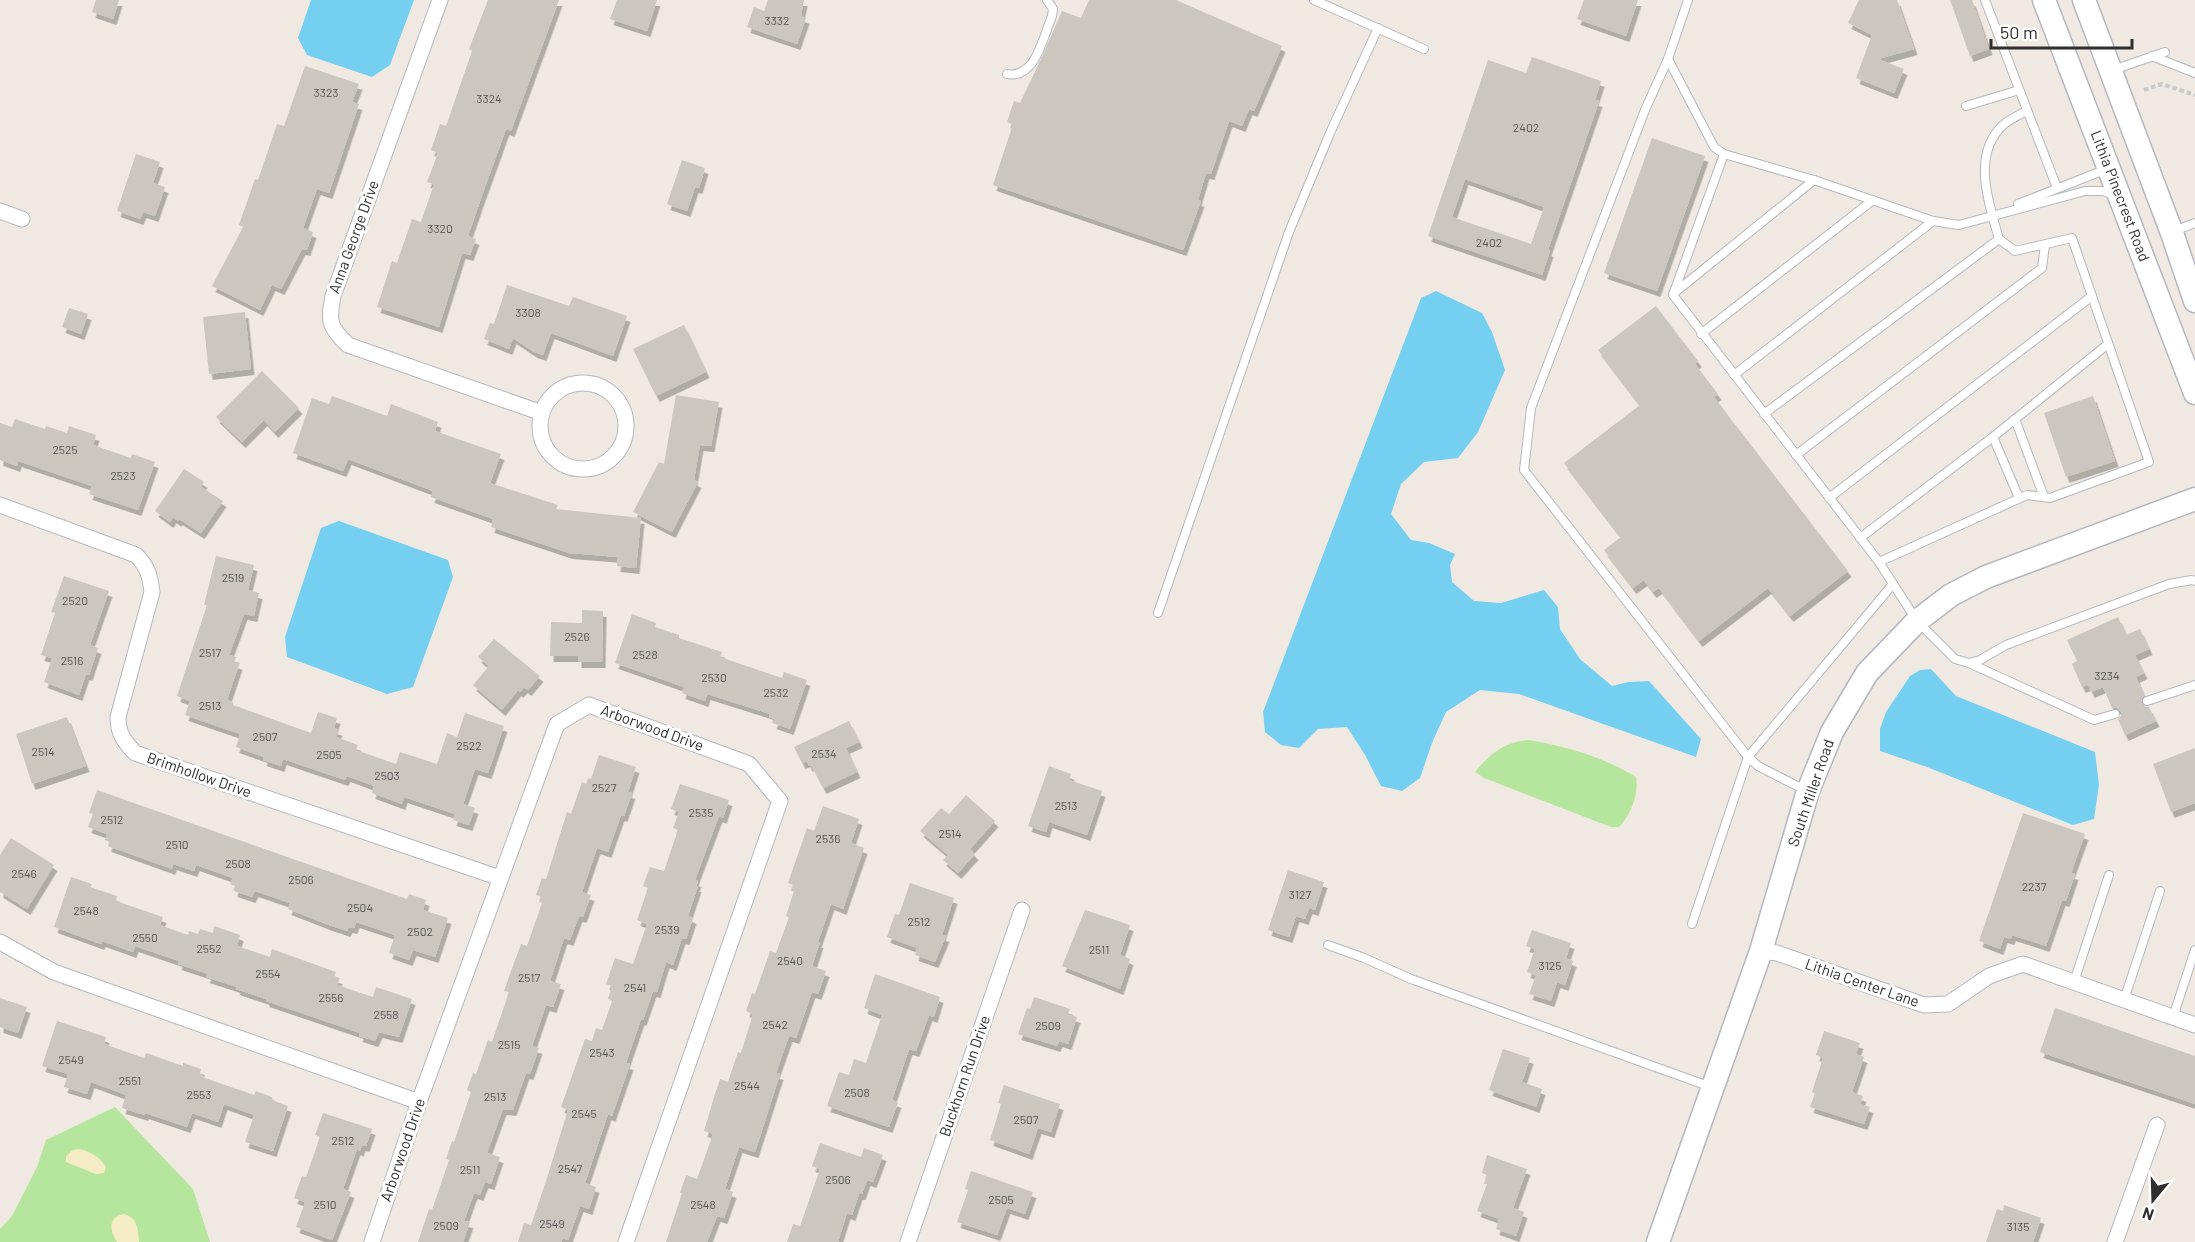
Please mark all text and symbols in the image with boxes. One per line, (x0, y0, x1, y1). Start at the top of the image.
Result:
scale bar (1991, 12, 2132, 50)
house number: 3332 (765, 13, 789, 27)
text: 50 m (2000, 21, 2038, 43)
house number: 3323 (314, 85, 338, 99)
house number: 3324 (476, 91, 502, 105)
house number: 2402 (1513, 120, 1539, 134)
street label: Lithia Pinecrest Road (2088, 128, 2154, 264)
street label: Anna George Drive (324, 178, 382, 296)
house number: 3320 (427, 221, 453, 235)
house number: 2402 (1476, 235, 1502, 249)
house number: 3308 (515, 305, 541, 319)
house number: 2525 (52, 442, 78, 456)
house number: 2523 (110, 468, 136, 482)
house number: 2519 (222, 570, 244, 584)
house number: 2520 (62, 593, 88, 607)
house number: 2526 (564, 629, 590, 643)
house number: 2517 (199, 645, 221, 659)
house number: 2528 (632, 647, 658, 661)
house number: 2516 (61, 653, 83, 667)
house number: 3234 (2094, 668, 2120, 682)
house number: 2530 (701, 670, 727, 684)
house number: 2532 (763, 685, 789, 699)
house number: 2513 (199, 698, 221, 712)
street label: Arborwood Drive (598, 700, 706, 754)
house number: 2507 (252, 729, 278, 743)
street label: South Miller Road (1783, 737, 1837, 849)
house number: 2522 (456, 738, 482, 752)
house number: 2514 (31, 744, 55, 758)
house number: 2534 (811, 746, 837, 760)
house number: 2505 (316, 747, 342, 761)
street label: Brimhollow Drive (145, 748, 254, 800)
house number: 2503 (374, 768, 400, 782)
house number: 2527 (592, 780, 617, 794)
house number: 2513 (1055, 798, 1077, 812)
house number: 2535 (689, 805, 713, 819)
house number: 2512 (101, 812, 123, 826)
house number: 2514 (938, 826, 962, 840)
house number: 2536 (816, 831, 840, 845)
house number: 2510 (165, 837, 189, 851)
house number: 2508 (225, 856, 251, 870)
house number: 2546 (11, 866, 37, 880)
house number: 2506 (288, 872, 314, 886)
house number: 2237 (2022, 879, 2047, 893)
house number: 3127 (1289, 887, 1312, 901)
house number: 2504 (347, 900, 373, 914)
house number: 2548 (73, 903, 99, 917)
house number: 2512 (908, 914, 930, 928)
house number: 2539 (654, 922, 680, 936)
house number: 2502 (407, 924, 433, 938)
house number: 2550 (132, 930, 158, 944)
house number: 2552 (196, 941, 222, 955)
house number: 2511 (1089, 942, 1109, 956)
house number: 2540 (777, 953, 803, 967)
street label: Lithia Center Lane (1803, 954, 1922, 1010)
house number: 3125 (1539, 958, 1561, 972)
house number: 2554 (255, 966, 281, 980)
house number: 2517 (518, 970, 540, 984)
house number: 2541 (624, 980, 646, 994)
house number: 2556 (319, 990, 343, 1004)
house number: 2558 (373, 1007, 399, 1021)
street label: Buckhorn Run Drive (935, 1013, 993, 1139)
house number: 2542 (762, 1017, 788, 1031)
house number: 2509 (1035, 1018, 1061, 1032)
house number: 2515 (498, 1037, 520, 1051)
house number: 2543 (589, 1045, 615, 1059)
house number: 2549 (58, 1052, 84, 1066)
house number: 2551 (119, 1073, 141, 1087)
house number: 2544 (734, 1078, 760, 1092)
house number: 2508 (844, 1085, 870, 1099)
house number: 2553 (187, 1087, 211, 1101)
house number: 2513 (484, 1089, 506, 1103)
street label: Arborwood Drive (376, 1096, 428, 1204)
house number: 2545 (571, 1106, 597, 1120)
house number: 2507 (1013, 1112, 1039, 1126)
house number: 2512 (332, 1133, 354, 1147)
house number: 2547 (558, 1161, 583, 1175)
house number: 2511 (460, 1162, 480, 1176)
north arrow (2123, 1170, 2183, 1230)
house number: 2506 (825, 1172, 851, 1186)
house number: 2505 (988, 1192, 1014, 1206)
house number: 2510 (313, 1197, 337, 1211)
house number: 2548 (690, 1197, 716, 1211)
text: N (2140, 1204, 2156, 1225)
house number: 2549 (539, 1216, 565, 1230)
house number: 2509 (433, 1218, 459, 1232)
house number: 3135 (2007, 1219, 2029, 1233)

